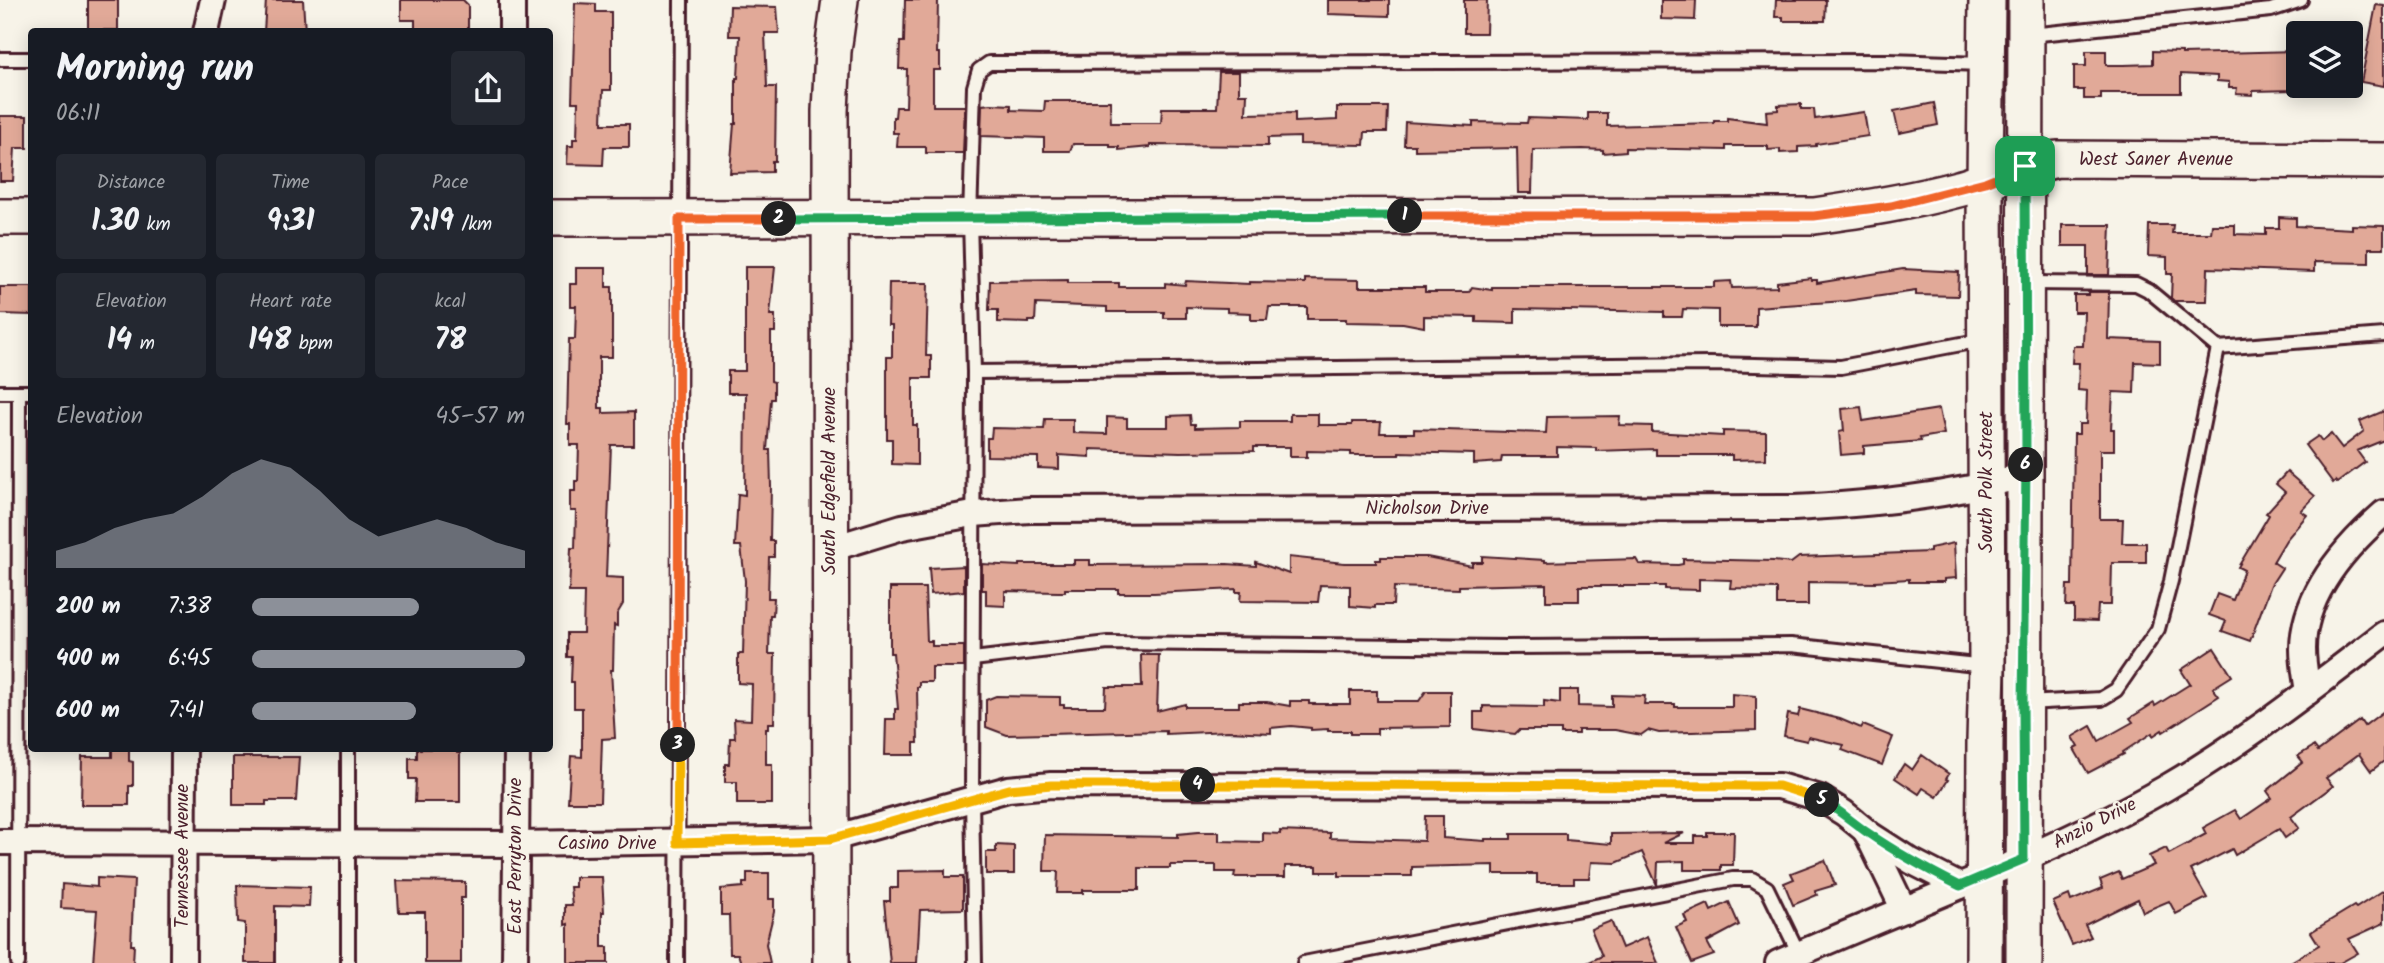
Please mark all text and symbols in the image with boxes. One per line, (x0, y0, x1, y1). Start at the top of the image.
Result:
map controls (2286, 21, 2363, 98)
button: layers (2286, 21, 2363, 98)
text: Morning run (56, 40, 254, 100)
button: share (451, 51, 525, 125)
text: 06:11 (56, 96, 100, 132)
pin (1995, 136, 2055, 196)
street label: West Saner Avenue (2079, 145, 2233, 175)
icon: arrive (2006, 147, 2044, 185)
text: Distance (97, 168, 165, 198)
text: Time (271, 168, 310, 198)
text: Pace (432, 168, 468, 198)
text: 1.30 (91, 198, 139, 246)
text: 9:31 (266, 198, 315, 246)
text: 7:19 (408, 198, 454, 246)
pin: 1 (1388, 198, 1422, 234)
text: 1 (1402, 200, 1407, 230)
pin: 2 (762, 202, 796, 236)
text: 2 (773, 203, 784, 233)
text: km (139, 210, 171, 240)
text: /km (454, 210, 492, 240)
text: Elevation (95, 287, 167, 317)
text: Heart rate (249, 287, 332, 317)
text: kcal (435, 287, 466, 317)
text: 14 (107, 317, 132, 365)
text: 148 (248, 317, 291, 365)
text: 78 (434, 317, 466, 365)
text: m (132, 329, 155, 359)
text: bpm (291, 329, 333, 359)
street label: South Edgefield Avenue (815, 387, 845, 575)
text: Elevation (56, 399, 143, 435)
text: 45–57 m (435, 399, 525, 435)
street label: South Polk Street (1972, 411, 2002, 553)
pin: 6 (2008, 448, 2044, 482)
text: 6 (2020, 449, 2031, 479)
street label: Nicholson Drive (1365, 494, 1489, 524)
text: 200 m (56, 589, 121, 625)
text: 7:38 (168, 589, 211, 625)
text: 400 m (56, 641, 120, 677)
text: 6:45 (168, 641, 211, 677)
text: 600 m (56, 693, 120, 729)
text: 7:41 (168, 693, 204, 729)
pin: 3 (660, 728, 696, 762)
text: 3 (672, 729, 683, 759)
pin: 4 (1180, 768, 1216, 802)
text: 4 (1192, 769, 1203, 799)
street label: East Perryton Drive (501, 777, 531, 934)
pin: 5 (1804, 782, 1840, 818)
street label: Tennessee Avenue (168, 783, 198, 928)
text: 5 (1817, 784, 1826, 814)
street label: Anzio Drive (2048, 790, 2142, 858)
street label: Casino Drive (558, 829, 657, 859)

